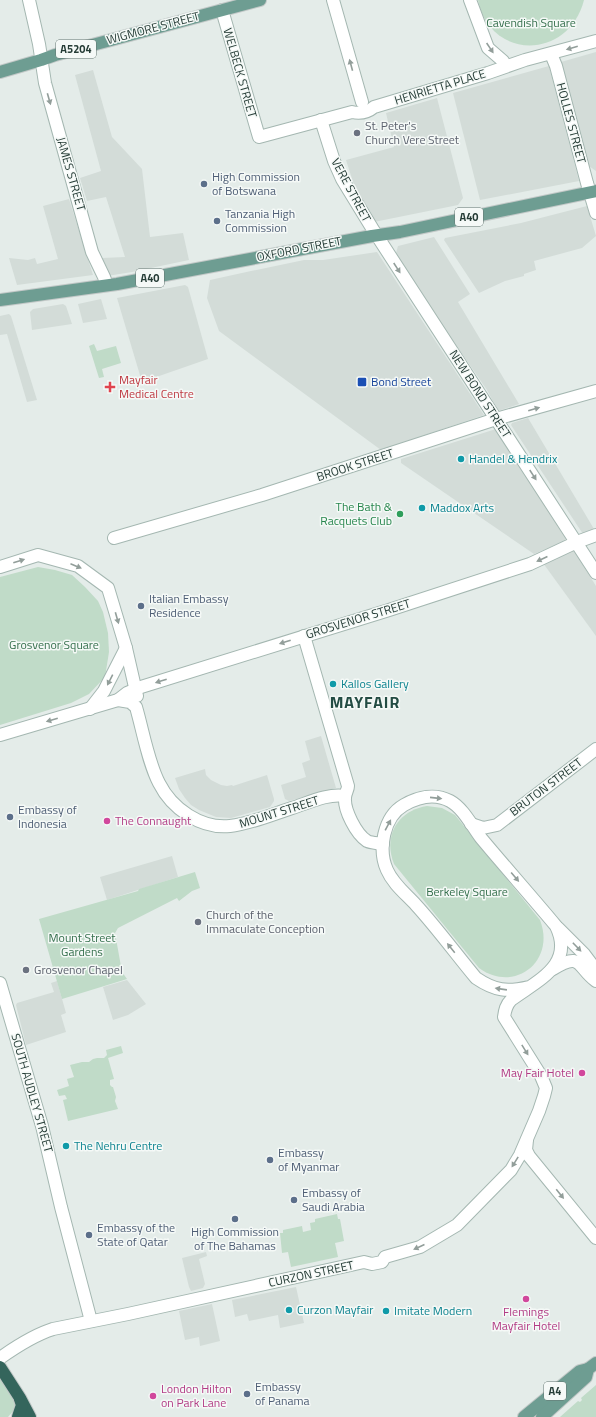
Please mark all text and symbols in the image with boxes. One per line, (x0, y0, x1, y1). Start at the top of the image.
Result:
street label: WIGMORE STREET (104, 6, 202, 49)
park label: Cavendish Square (486, 13, 576, 32)
street label: WELBECK STREET (219, 26, 263, 121)
road number: A5204 (56, 40, 96, 58)
one-way arrow (486, 43, 494, 54)
one-way arrow (566, 45, 578, 51)
one-way arrow (348, 59, 354, 71)
street label: HENRIETTA PLACE (392, 63, 488, 109)
street label: HOLLES STREET (552, 80, 592, 166)
one-way arrow (46, 93, 52, 105)
place label: St. Peter's Church Vere Street (365, 116, 460, 149)
marker: St. Peter's Church Vere Street (352, 128, 362, 138)
street label: JAMES STREET (52, 135, 91, 214)
street label: VERE STREET (327, 154, 377, 226)
place label: High Commission of Botswana (212, 167, 300, 200)
marker: High Commission of Botswana (199, 179, 209, 189)
place label: Tanzania High Commission (225, 204, 295, 237)
road number: A40 (455, 208, 483, 226)
marker: Tanzania High Commission (212, 216, 222, 226)
street label: OXFORD STREET (255, 231, 344, 266)
one-way arrow (393, 263, 401, 273)
road number: A40 (136, 269, 164, 287)
street label: NEW BOND STREET (445, 346, 516, 442)
place label: Mayfair Medical Centre (119, 370, 194, 403)
place label: Bond Street (371, 372, 432, 391)
marker: Bond Street (356, 376, 368, 388)
marker: Mayfair Medical Centre (104, 381, 116, 393)
one-way arrow (528, 406, 540, 412)
street label: BROOK STREET (314, 443, 396, 486)
place label: Handel & Hendrix (469, 449, 558, 468)
marker: Handel & Hendrix (456, 454, 466, 464)
one-way arrow (529, 470, 537, 480)
place label: The Bath & Racquets Club (320, 497, 393, 530)
place label: Maddox Arts (430, 498, 495, 517)
marker: Maddox Arts (417, 503, 427, 513)
marker: The Bath & Racquets Club (395, 509, 405, 519)
one-way arrow (536, 556, 547, 562)
one-way arrow (14, 558, 26, 564)
one-way arrow (70, 563, 81, 569)
place label: Italian Embassy Residence (149, 589, 229, 622)
street label: GROSVENOR STREET (303, 593, 413, 643)
marker: Italian Embassy Residence (136, 601, 146, 611)
one-way arrow (114, 612, 120, 624)
park label: Grosvenor Square (9, 635, 99, 654)
one-way arrow (278, 639, 290, 645)
one-way arrow (106, 674, 113, 686)
place label: Kallos Gallery (341, 674, 409, 693)
one-way arrow (154, 678, 166, 684)
marker: Kallos Gallery (328, 679, 338, 689)
district label: MAYFAIR (330, 690, 400, 714)
one-way arrow (46, 717, 58, 723)
street label: BRUTON STREET (505, 752, 587, 820)
street label: MOUNT STREET (237, 790, 322, 833)
one-way arrow (430, 794, 442, 801)
place label: Embassy of Indonesia (18, 800, 77, 833)
place label: The Connaught (115, 811, 192, 830)
marker: Embassy of Indonesia (5, 812, 15, 822)
marker: The Connaught (102, 816, 112, 826)
one-way arrow (385, 819, 392, 830)
one-way arrow (510, 871, 519, 882)
park label: Berkeley Square (426, 882, 508, 901)
place label: Church of the Immaculate Conception (206, 905, 325, 938)
marker: Church of the Immaculate Conception (193, 917, 203, 927)
park label: Mount Street Gardens (49, 928, 116, 961)
one-way arrow (572, 942, 582, 952)
one-way arrow (447, 943, 455, 953)
place label: Grosvenor Chapel (34, 960, 123, 979)
marker: Grosvenor Chapel (21, 965, 31, 975)
one-way arrow (495, 986, 507, 992)
street label: SOUTH AUDLEY STREET (6, 1031, 59, 1155)
one-way arrow (521, 1044, 528, 1056)
place label: May Fair Hotel (501, 1063, 574, 1082)
marker: May Fair Hotel (577, 1068, 587, 1078)
place label: The Nehru Centre (74, 1136, 162, 1155)
marker: The Nehru Centre (61, 1141, 71, 1151)
place label: Embassy of Myanmar (278, 1143, 339, 1176)
marker: Embassy of Myanmar (265, 1155, 275, 1165)
one-way arrow (512, 1157, 519, 1168)
place label: Embassy of Saudi Arabia (302, 1183, 365, 1216)
one-way arrow (555, 1189, 564, 1199)
marker: Embassy of Saudi Arabia (289, 1195, 299, 1205)
marker: High Commission of The Bahamas (230, 1214, 240, 1224)
place label: Embassy of the State of Qatar (97, 1218, 175, 1251)
place label: High Commission of The Bahamas (191, 1222, 279, 1255)
marker: Embassy of the State of Qatar (84, 1230, 94, 1240)
one-way arrow (413, 1244, 425, 1250)
street label: CURZON STREET (267, 1255, 356, 1292)
marker: Flemings Mayfair Hotel (521, 1294, 531, 1304)
place label: Curzon Mayfair (297, 1300, 373, 1319)
place label: Imitate Modern (394, 1301, 472, 1320)
place label: Flemings Mayfair Hotel (492, 1302, 560, 1335)
marker: Curzon Mayfair (284, 1305, 294, 1315)
marker: Imitate Modern (381, 1306, 391, 1316)
place label: Embassy of Panama (255, 1377, 310, 1410)
place label: London Hilton on Park Lane (161, 1379, 232, 1412)
road number: A4 (544, 1382, 566, 1400)
marker: Embassy of Panama (242, 1389, 252, 1399)
marker: London Hilton on Park Lane (148, 1391, 158, 1401)

